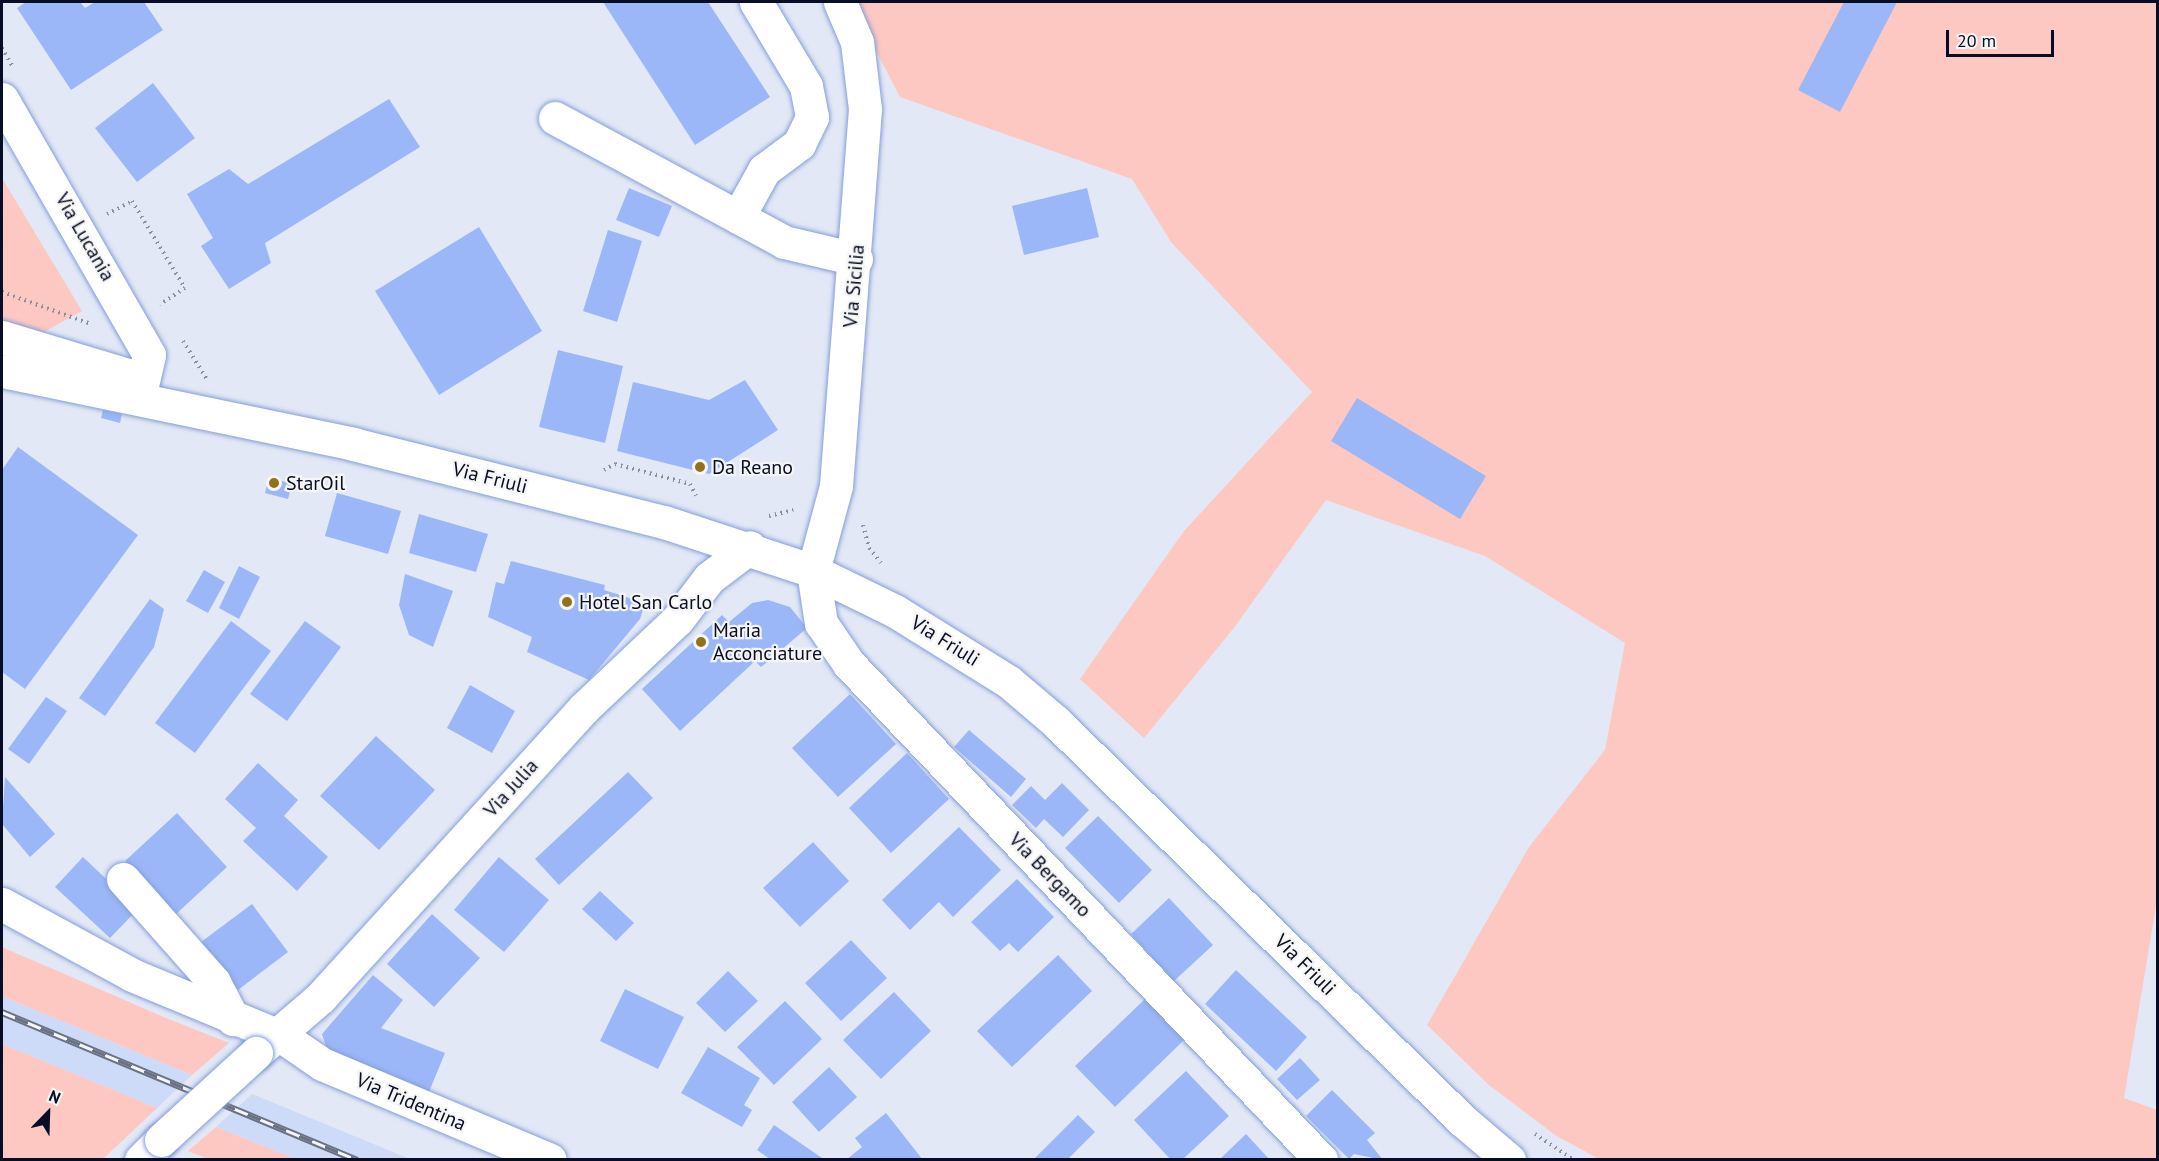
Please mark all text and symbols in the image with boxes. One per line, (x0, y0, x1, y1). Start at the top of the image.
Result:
scale bar (1949, 18, 2057, 56)
text: 20 m (1957, 29, 1996, 52)
street label: Via Lucania (50, 189, 120, 285)
street label: Via Sicilia (838, 243, 870, 329)
place label: Da Reano (712, 455, 793, 479)
street label: Via Friuli (450, 457, 530, 499)
marker: Da Reano (693, 460, 707, 474)
place label: StarOil (286, 471, 345, 495)
marker: StarOil (267, 476, 281, 490)
place label: Hotel San Carlo (579, 590, 712, 614)
marker: Hotel San Carlo (560, 595, 574, 609)
street label: Via Friuli (906, 611, 984, 671)
place label: Maria Acconciature (713, 618, 822, 665)
marker: Maria Acconciature (694, 635, 708, 649)
street label: Via Julia (479, 754, 543, 822)
street label: Via Bergamo (1004, 828, 1096, 922)
street label: Via Friuli (1269, 929, 1341, 1001)
street label: Via Tridentina (352, 1068, 470, 1136)
north arrow (18, 1083, 78, 1143)
text: N (46, 1085, 64, 1108)

